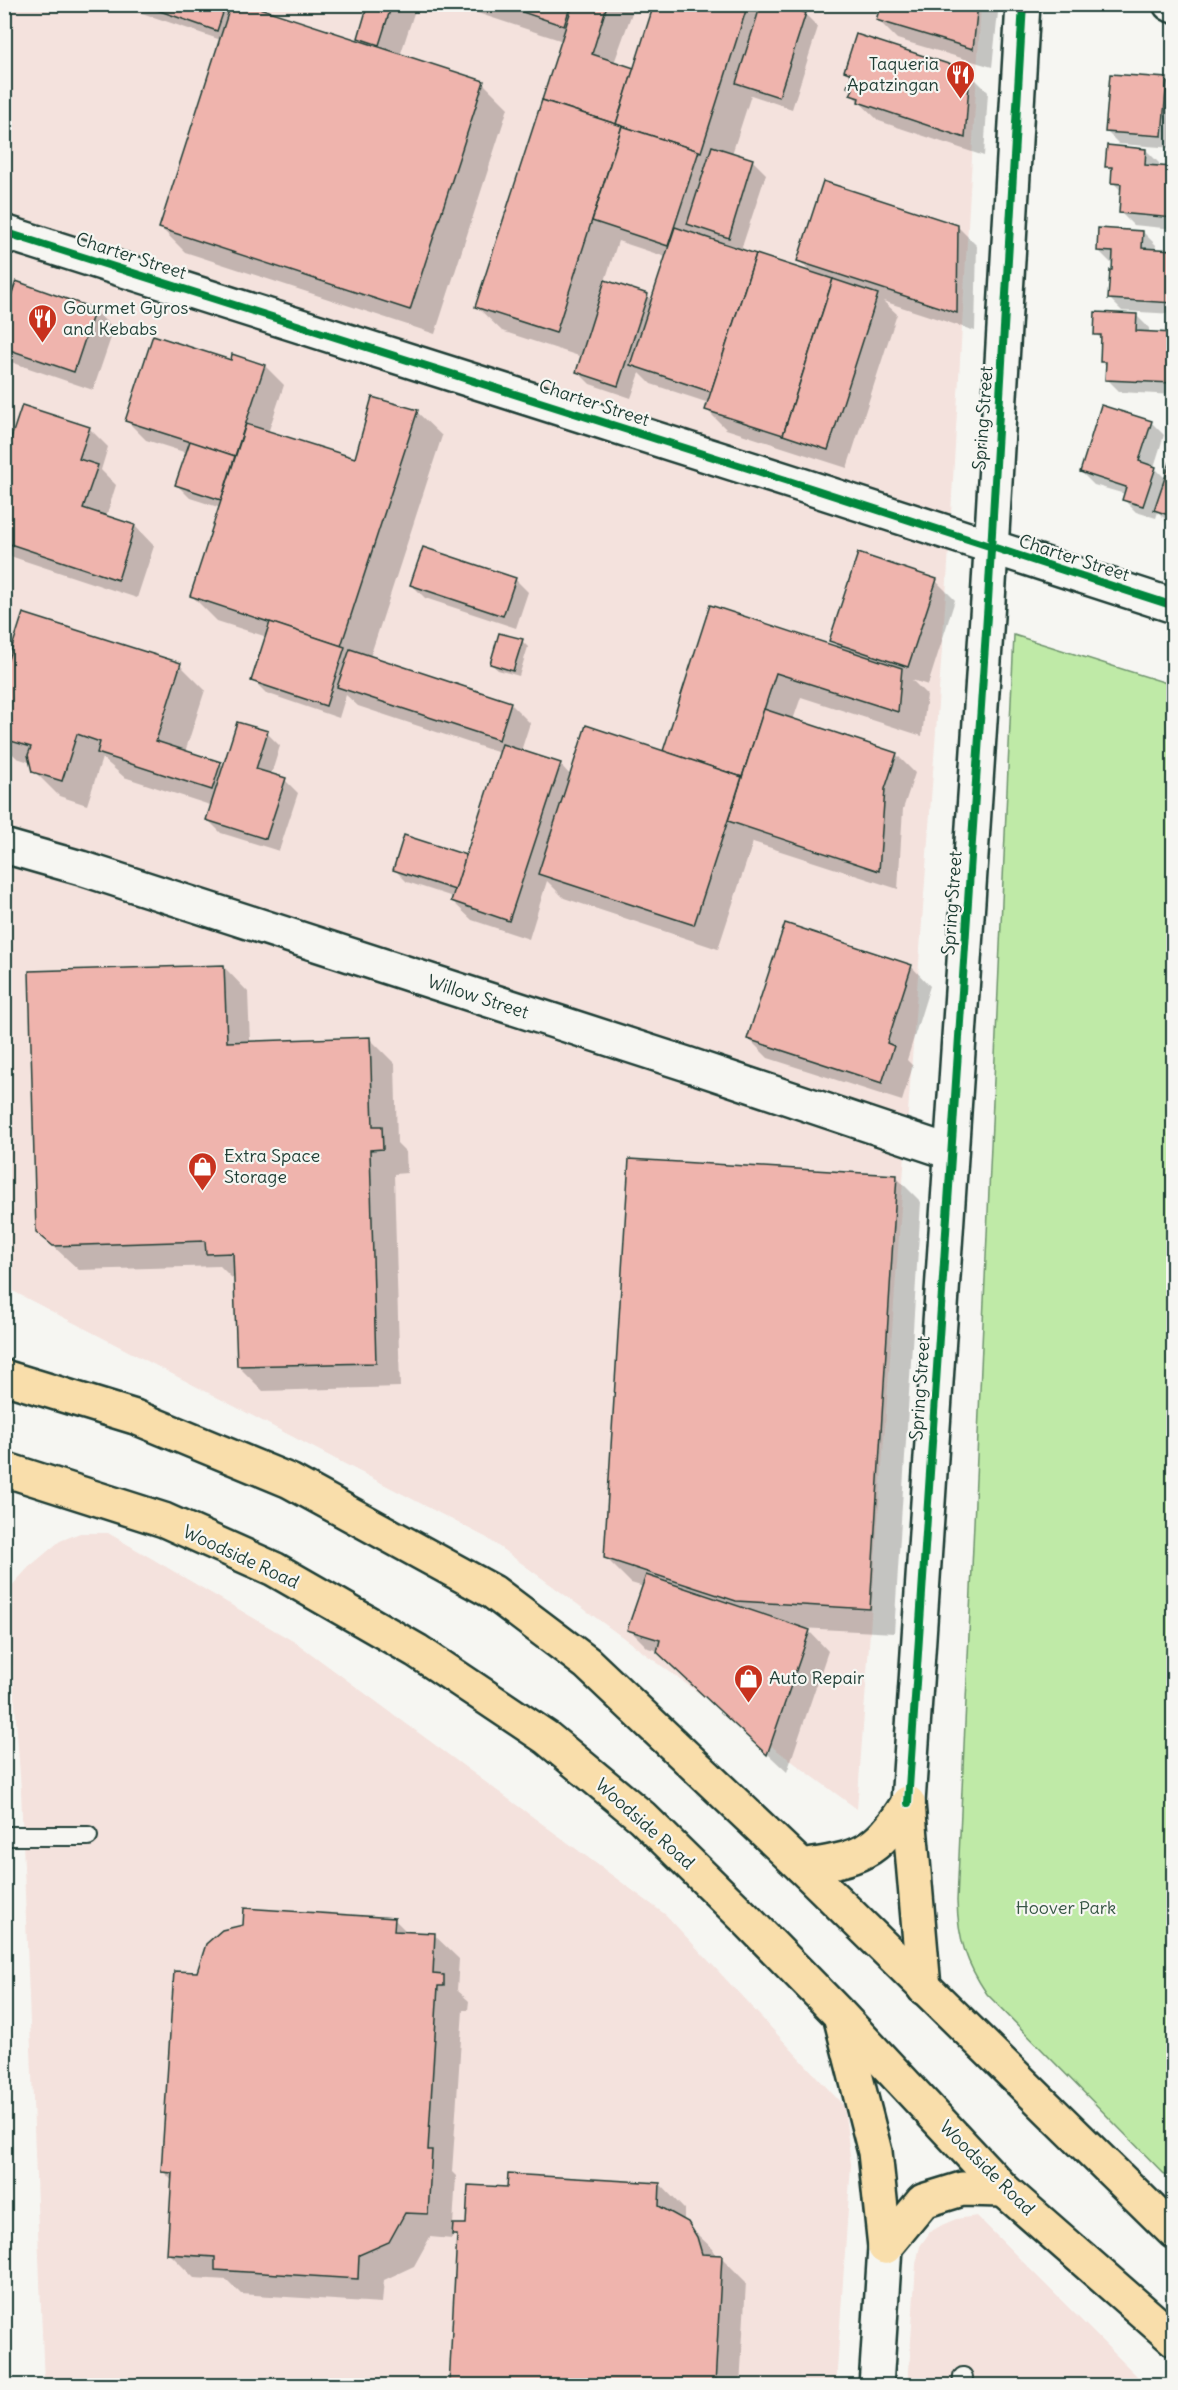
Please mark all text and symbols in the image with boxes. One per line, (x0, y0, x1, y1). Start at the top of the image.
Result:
place label: Taqueria Apatzingan (847, 52, 939, 96)
restaurant icon: Taqueria Apatzingan (944, 58, 976, 100)
street label: Charter Street (73, 227, 189, 284)
place label: Gourmet Gyros and Kebabs (63, 296, 189, 340)
restaurant icon: Gourmet Gyros and Kebabs (26, 302, 58, 344)
street label: Spring Street (967, 365, 998, 471)
street label: Charter Street (536, 374, 652, 431)
street label: Charter Street (1016, 529, 1132, 586)
street label: Spring Street (936, 850, 967, 956)
street label: Willow Street (425, 969, 532, 1024)
place label: Extra Space Storage (224, 1144, 320, 1188)
shop icon: Extra Space Storage (187, 1150, 219, 1192)
street label: Spring Street (904, 1335, 935, 1441)
street label: Woodside Road (179, 1520, 303, 1594)
shop icon: Auto Repair (732, 1662, 764, 1704)
place label: Auto Repair (769, 1666, 865, 1689)
street label: Woodside Road (591, 1773, 700, 1874)
park label: Hoover Park (1016, 1896, 1116, 1919)
street label: Woodside Road (935, 2115, 1040, 2220)

